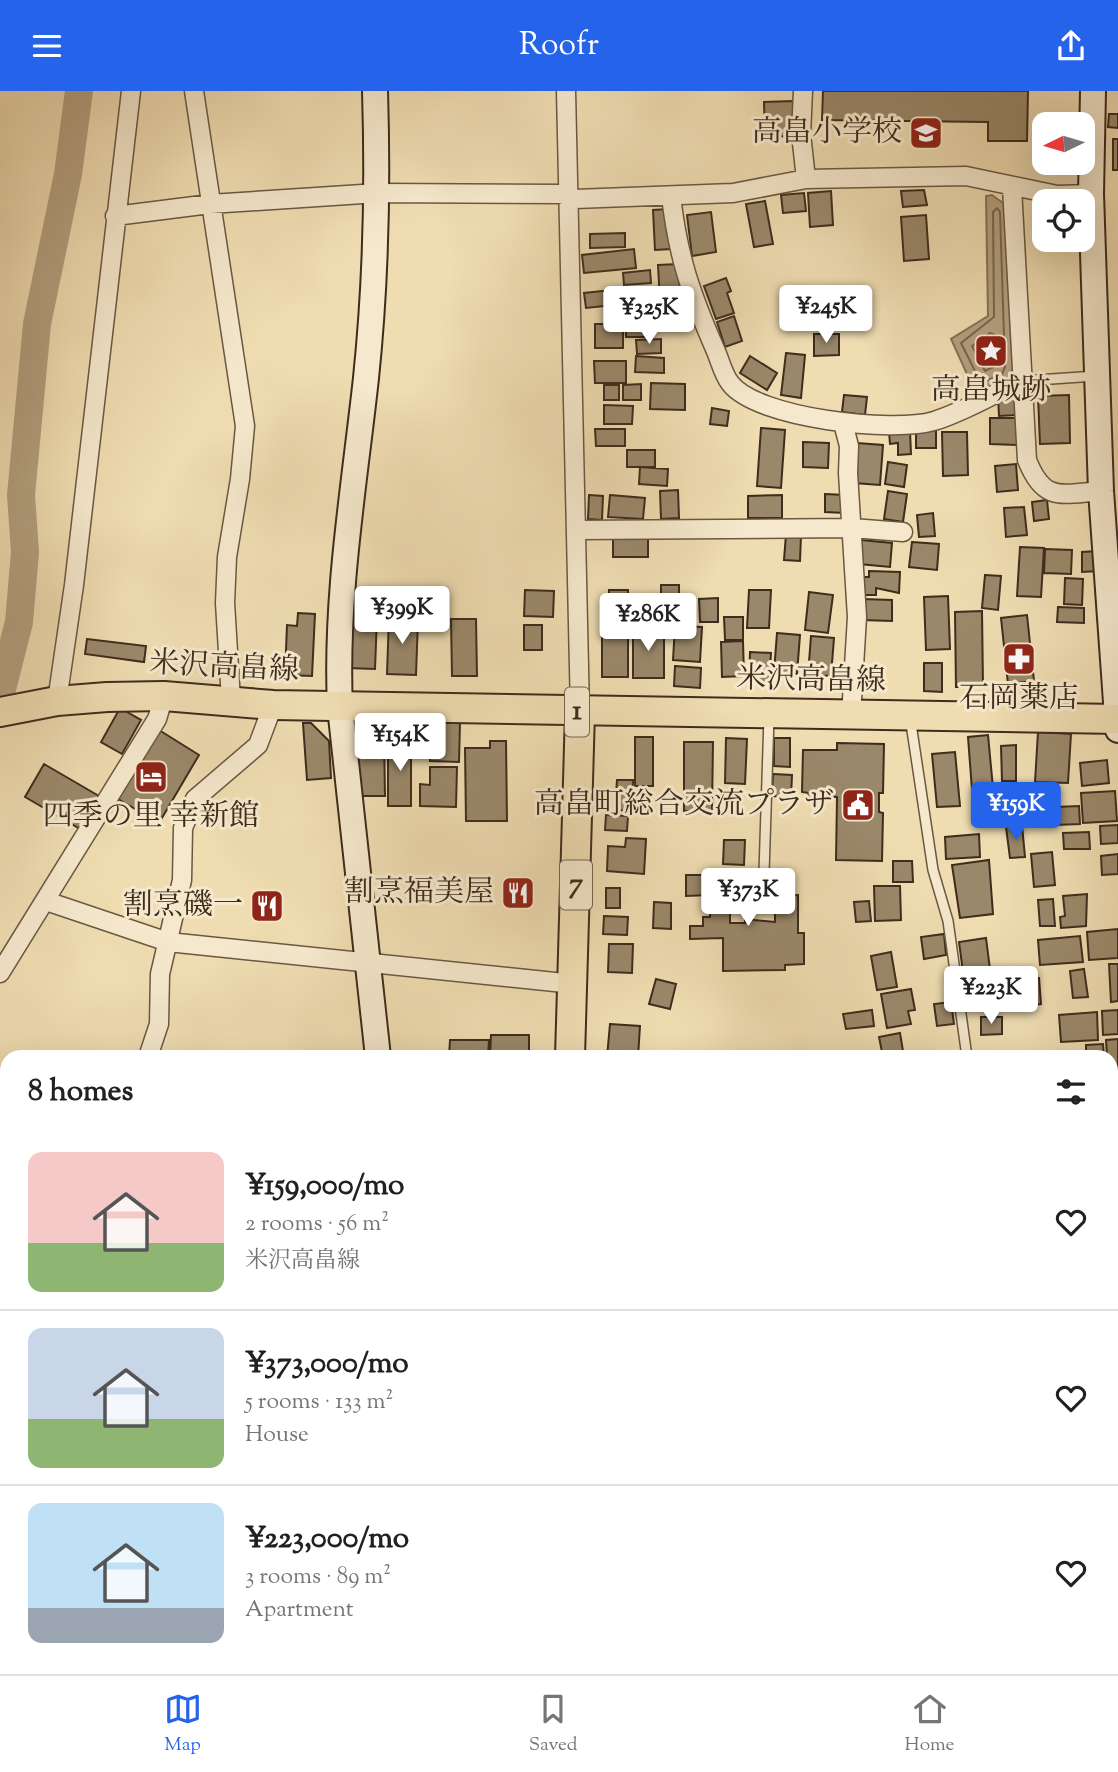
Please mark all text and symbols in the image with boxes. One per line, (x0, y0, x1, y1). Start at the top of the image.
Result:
text: Roofr (519, 23, 599, 69)
icon: menu (28, 27, 66, 65)
icon: share (1052, 27, 1090, 65)
place label: 高畠小学校 (752, 112, 902, 155)
north arrow (1032, 112, 1096, 175)
map controls (1032, 112, 1095, 252)
school or university icon: 高畠小学校 (907, 114, 945, 152)
button: locate (1032, 189, 1095, 252)
pin: ¥245K (777, 285, 875, 345)
pin: ¥325K (600, 287, 698, 346)
text: ¥245K (795, 291, 857, 324)
text: ¥325K (619, 292, 679, 325)
place icon: 高畠城跡 (972, 332, 1010, 370)
place label: 高畠城跡 (931, 370, 1051, 413)
pin: ¥399K (353, 587, 451, 646)
text: ¥399K (371, 592, 433, 625)
pin: ¥286K (599, 594, 697, 653)
text: ¥286K (616, 599, 680, 632)
pharmacy icon: 石岡薬店 (1000, 640, 1038, 678)
street label: 米沢高畠線 (148, 643, 300, 693)
street label: 米沢高畠線 (736, 658, 886, 704)
place label: 石岡薬店 (959, 678, 1079, 721)
road number: 1 (565, 687, 589, 737)
pin: ¥154K (351, 713, 449, 773)
text: ¥154K (371, 719, 429, 752)
hotel icon: 四季の里 幸新館 (132, 758, 170, 796)
pin: ¥159K (967, 783, 1065, 842)
place label: 高畠町総合交流プラザ (534, 784, 834, 827)
public building icon: 高畠町総合交流プラザ (839, 786, 877, 824)
text: ¥159K (987, 788, 1045, 821)
place label: 四季の里 幸新館 (43, 796, 259, 839)
road number: 7 (560, 861, 592, 909)
pin: ¥373K (699, 869, 797, 928)
place label: 割烹福美屋 (344, 872, 494, 915)
restaurant icon: 割烹福美屋 (499, 874, 537, 912)
text: ¥373K (717, 874, 779, 907)
place label: 割烹磯一 (123, 885, 243, 928)
restaurant icon: 割烹磯一 (248, 887, 286, 925)
pin: ¥223K (942, 967, 1040, 1026)
text: ¥223K (960, 972, 1022, 1005)
text: 8 homes (28, 1071, 133, 1114)
icon: filters (1052, 1073, 1090, 1111)
text: ¥159,000/mo (245, 1165, 404, 1208)
icon: home (84, 1180, 168, 1264)
icon: heart (1052, 1203, 1090, 1241)
text: 2 rooms · 56 m² (245, 1208, 389, 1241)
text: 米沢高畠線 (245, 1245, 360, 1278)
text: ¥373,000/mo (245, 1343, 409, 1386)
icon: home (84, 1356, 168, 1440)
icon: heart (1052, 1379, 1090, 1417)
text: 5 rooms · 133 m² (245, 1386, 393, 1419)
text: House (245, 1419, 309, 1452)
text: ¥223,000/mo (245, 1518, 409, 1561)
icon: home (84, 1531, 168, 1615)
icon: heart (1052, 1554, 1090, 1592)
text: 3 rooms · 89 m² (245, 1561, 391, 1594)
text: Apartment (245, 1594, 354, 1627)
tab: Map (164, 1690, 202, 1759)
tab: Saved (529, 1690, 577, 1759)
tab: Home (905, 1690, 954, 1759)

